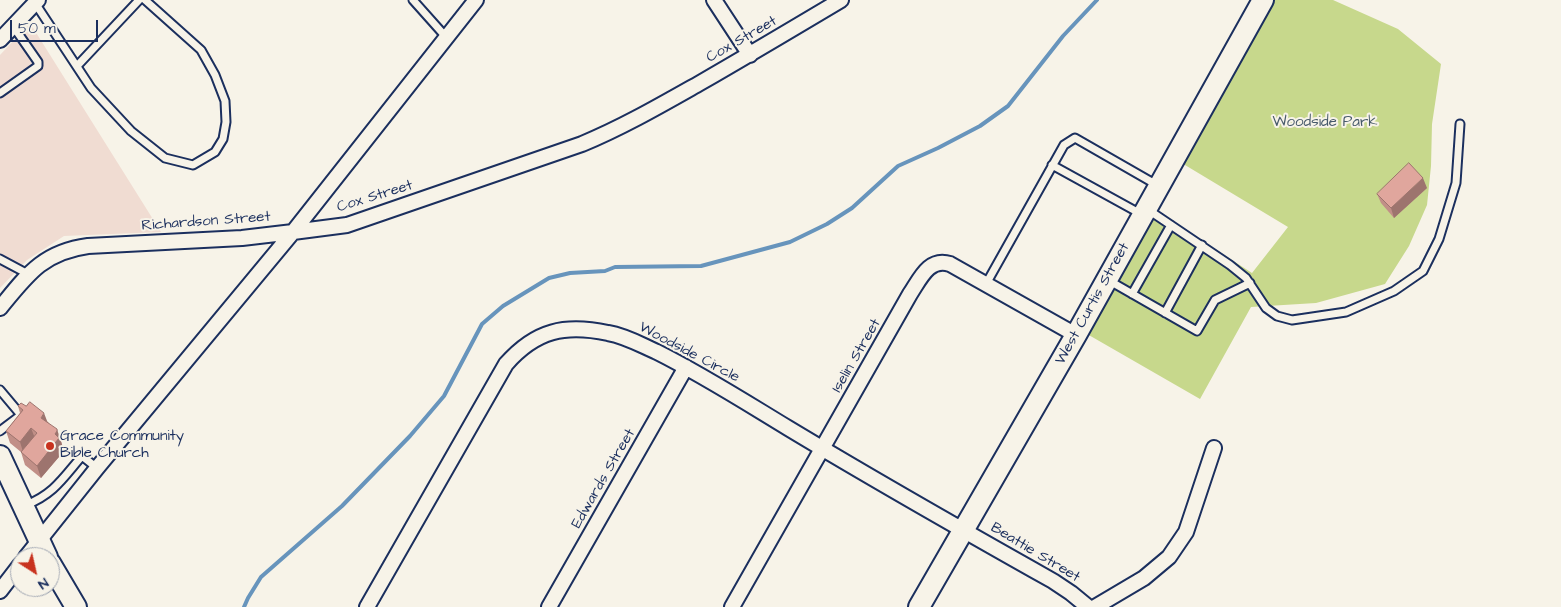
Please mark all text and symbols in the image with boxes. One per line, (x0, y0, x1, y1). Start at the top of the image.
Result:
scale bar (12, 10, 100, 42)
street label: Cox Street (704, 13, 780, 67)
text: 50 m (18, 18, 56, 39)
park label: Woodside Park (1273, 114, 1377, 132)
street label: Cox Street (335, 177, 415, 217)
street label: Richardson Street (141, 209, 271, 235)
street label: West Curtis Street (1052, 240, 1134, 368)
street label: Iselin Street (829, 316, 885, 396)
street label: Woodside Circle (636, 319, 742, 387)
street label: Edwards Street (568, 426, 640, 532)
place label: Grace Community Bible Church (60, 428, 184, 463)
marker: Grace Community Bible Church (44, 440, 56, 452)
street label: Beattie Street (987, 519, 1083, 587)
north arrow (10, 547, 60, 597)
text: N (34, 573, 52, 594)

